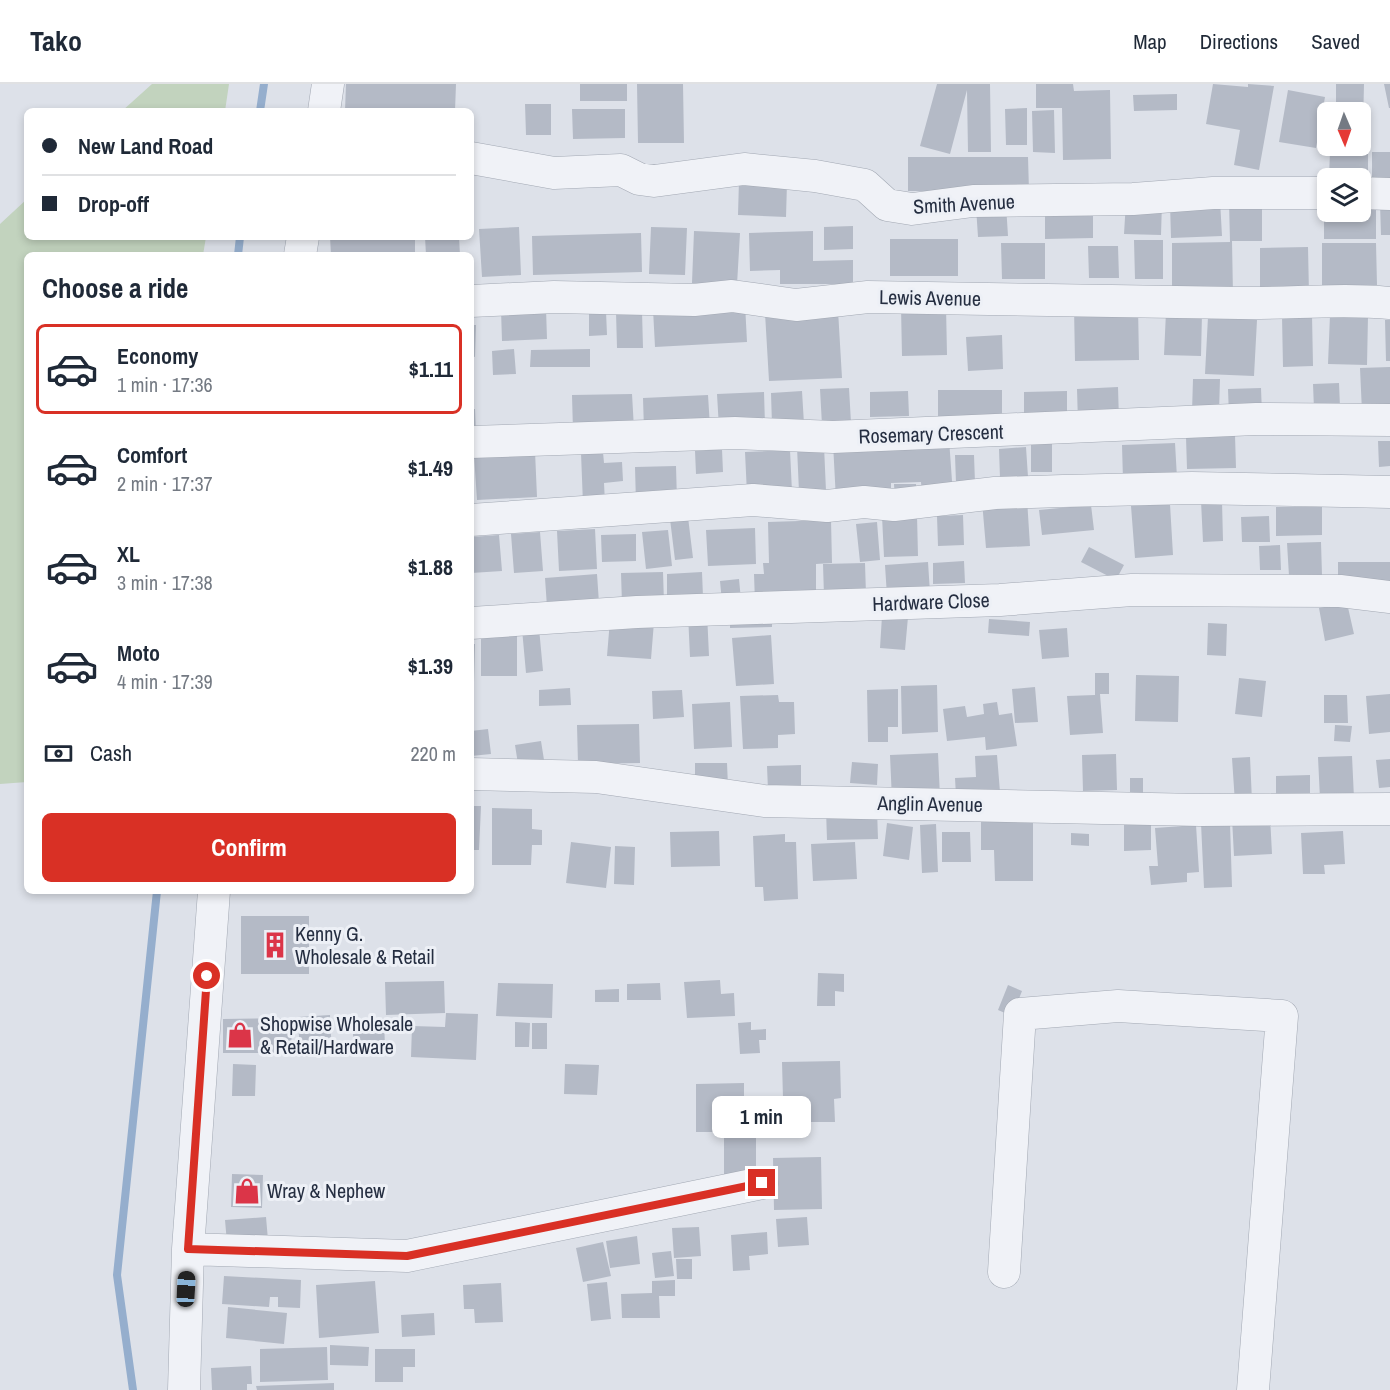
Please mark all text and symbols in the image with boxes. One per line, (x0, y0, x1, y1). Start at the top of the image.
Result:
text: Tako (30, 22, 82, 60)
text: Map (1133, 27, 1167, 56)
text: Directions (1200, 27, 1278, 56)
text: Saved (1311, 27, 1360, 56)
north arrow (1317, 102, 1371, 156)
map controls (1317, 102, 1371, 222)
text: New Land Road (78, 131, 213, 161)
button: layers (1317, 168, 1371, 222)
street label: Smith Avenue (912, 187, 1016, 220)
text: Drop-off (78, 189, 149, 219)
text: Choose a ride (42, 270, 188, 306)
street label: Lewis Avenue (879, 283, 981, 312)
text: Economy (117, 341, 198, 371)
icon: car (45, 342, 99, 396)
text: $1.11 (409, 354, 453, 384)
text: 1 min · 17:36 (117, 371, 213, 398)
street label: Rosemary Crescent (858, 417, 1004, 450)
text: Comfort (117, 440, 187, 470)
icon: car (45, 441, 99, 495)
text: $1.49 (408, 453, 453, 483)
text: 2 min · 17:37 (117, 470, 213, 497)
text: XL (117, 539, 140, 569)
icon: car (45, 540, 99, 594)
text: $1.88 (408, 552, 453, 582)
text: 3 min · 17:38 (117, 569, 213, 596)
street label: Hardware Close (872, 586, 990, 617)
text: Moto (117, 638, 160, 668)
icon: car (45, 639, 99, 693)
text: $1.39 (408, 651, 453, 681)
text: 4 min · 17:39 (117, 668, 213, 695)
icon: cash (42, 737, 75, 770)
text: Cash (90, 738, 132, 768)
text: 220 m (410, 740, 456, 767)
street label: Anglin Avenue (876, 789, 983, 818)
button: Confirm (42, 813, 456, 882)
place label: Kenny G. Wholesale & Retail (295, 920, 434, 970)
building icon: Kenny G. Wholesale & Retail (260, 930, 290, 960)
route start (193, 962, 220, 989)
place label: Shopwise Wholesale & Retail/Hardware (260, 1010, 413, 1060)
shop icon: Shopwise Wholesale & Retail/Hardware (225, 1020, 255, 1050)
callout: 1 min (712, 1096, 812, 1138)
text: 1 min (740, 1103, 783, 1130)
route end (748, 1169, 775, 1196)
shop icon: Wray & Nephew (232, 1176, 262, 1206)
place label: Wray & Nephew (267, 1177, 385, 1204)
car (176, 1271, 196, 1307)

